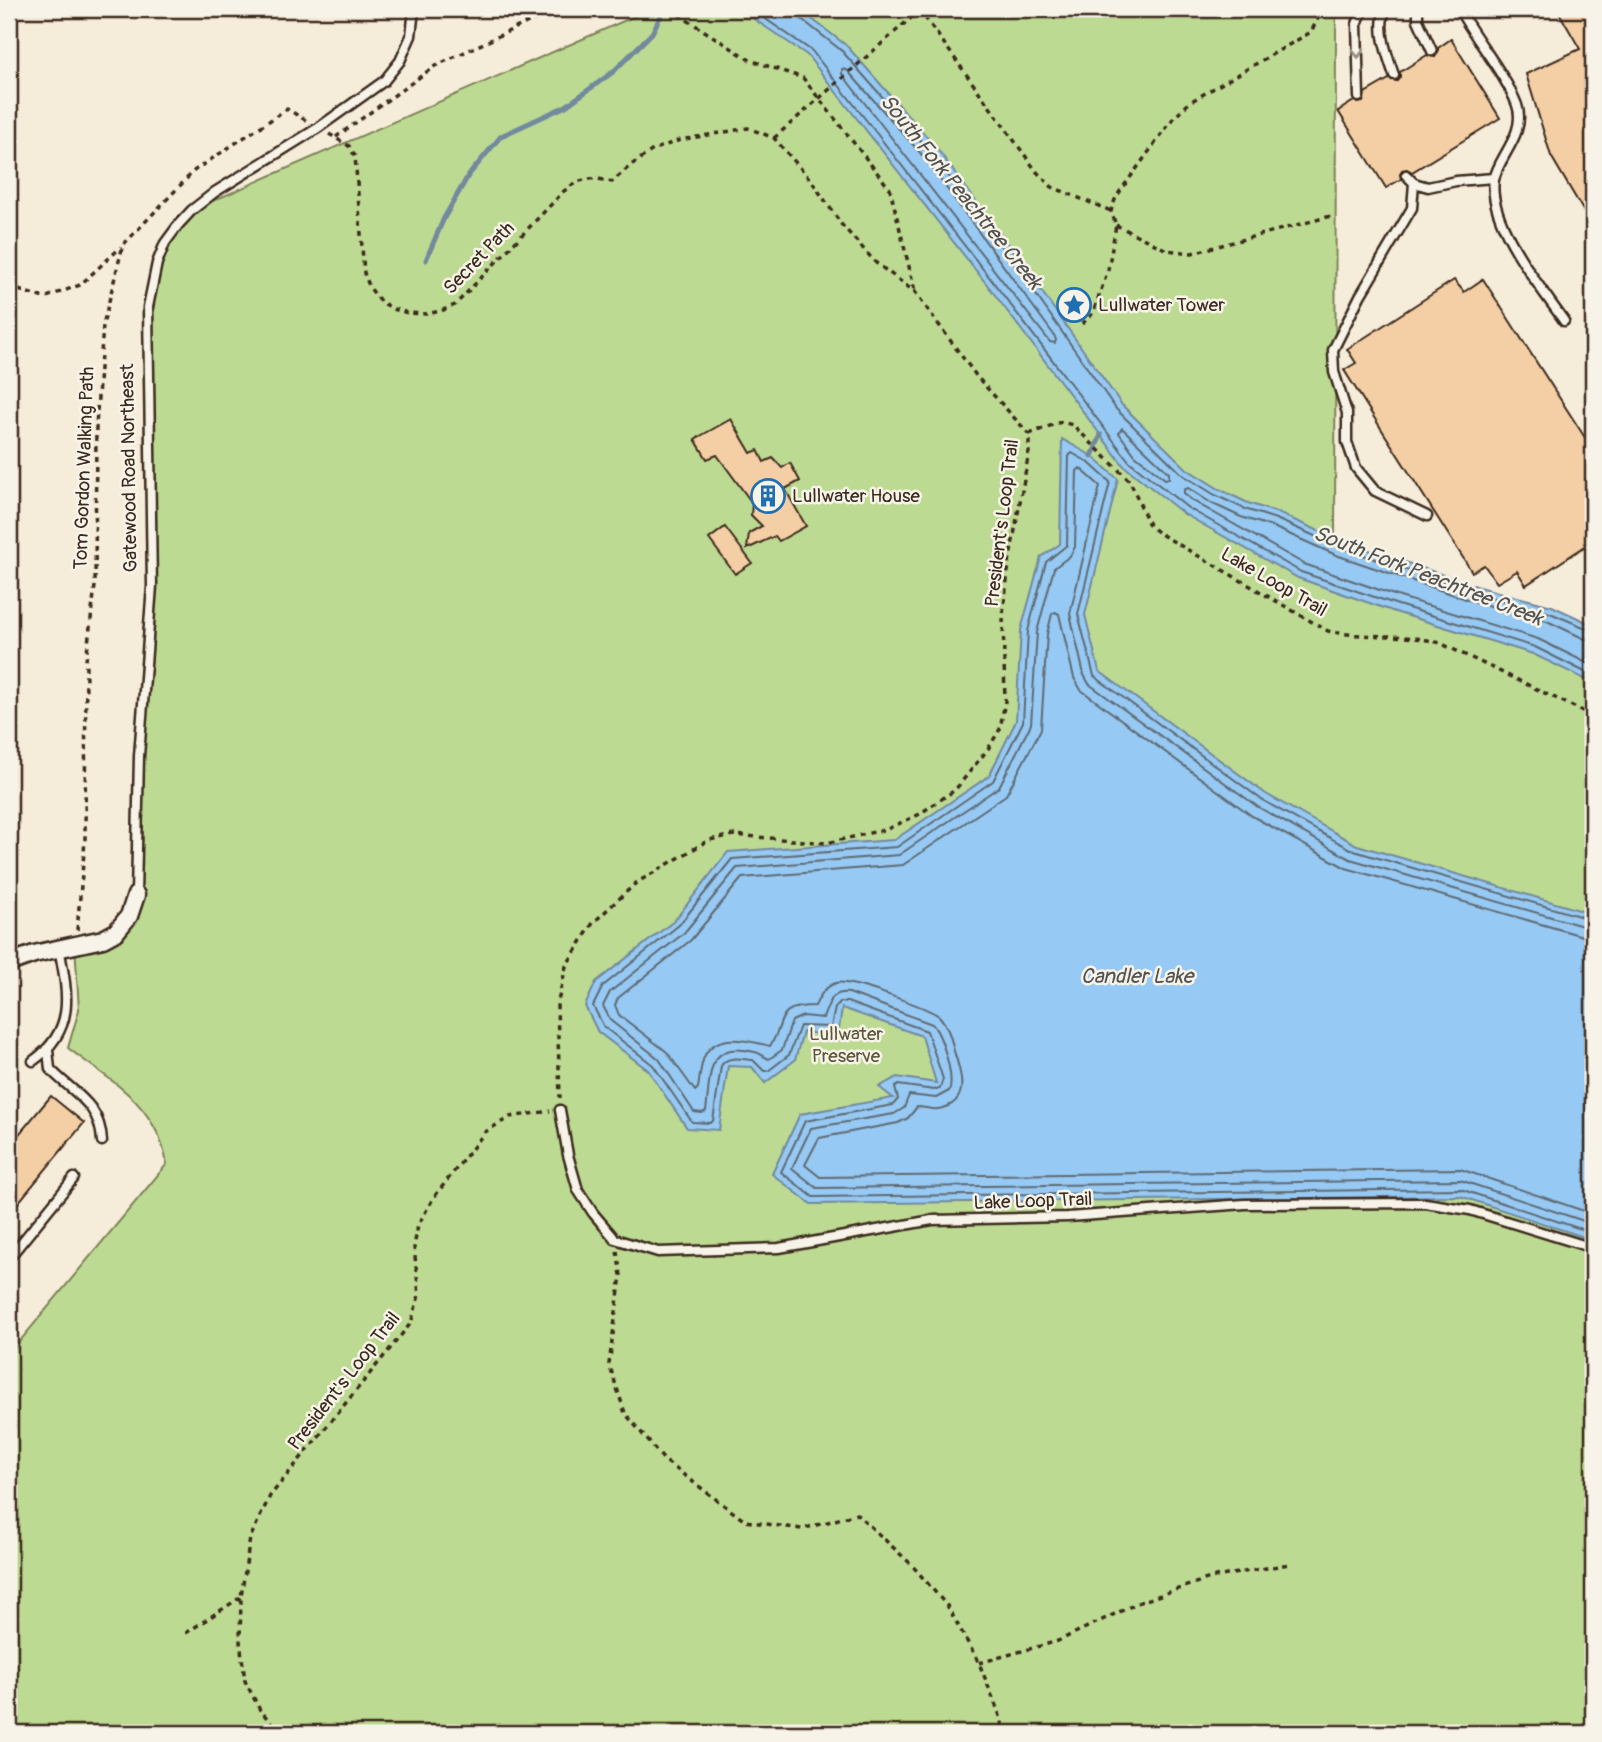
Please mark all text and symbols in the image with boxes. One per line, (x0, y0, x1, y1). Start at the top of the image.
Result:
one-way arrow (1350, 48, 1366, 58)
water label: South Fork Peachtree Creek (874, 89, 1049, 297)
street label: Secret Path (438, 216, 520, 300)
place icon: Lullwater Tower (1055, 286, 1093, 324)
place label: Lullwater Tower (1098, 293, 1225, 317)
street label: Gatewood Road Northeast (115, 363, 143, 573)
street label: Tom Gordon Walking Path (68, 366, 100, 570)
street label: President's Loop Trail (980, 438, 1024, 608)
building icon: Lullwater House (749, 477, 787, 515)
place label: Lullwater House (792, 484, 921, 508)
water label: South Fork Peachtree Creek (1310, 520, 1548, 633)
street label: Lake Loop Trail (1217, 542, 1331, 622)
water label: Candler Lake (1081, 963, 1196, 990)
park label: Lullwater Preserve (809, 1022, 883, 1068)
street label: Lake Loop Trail (973, 1187, 1093, 1215)
street label: President's Loop Trail (283, 1307, 405, 1455)

